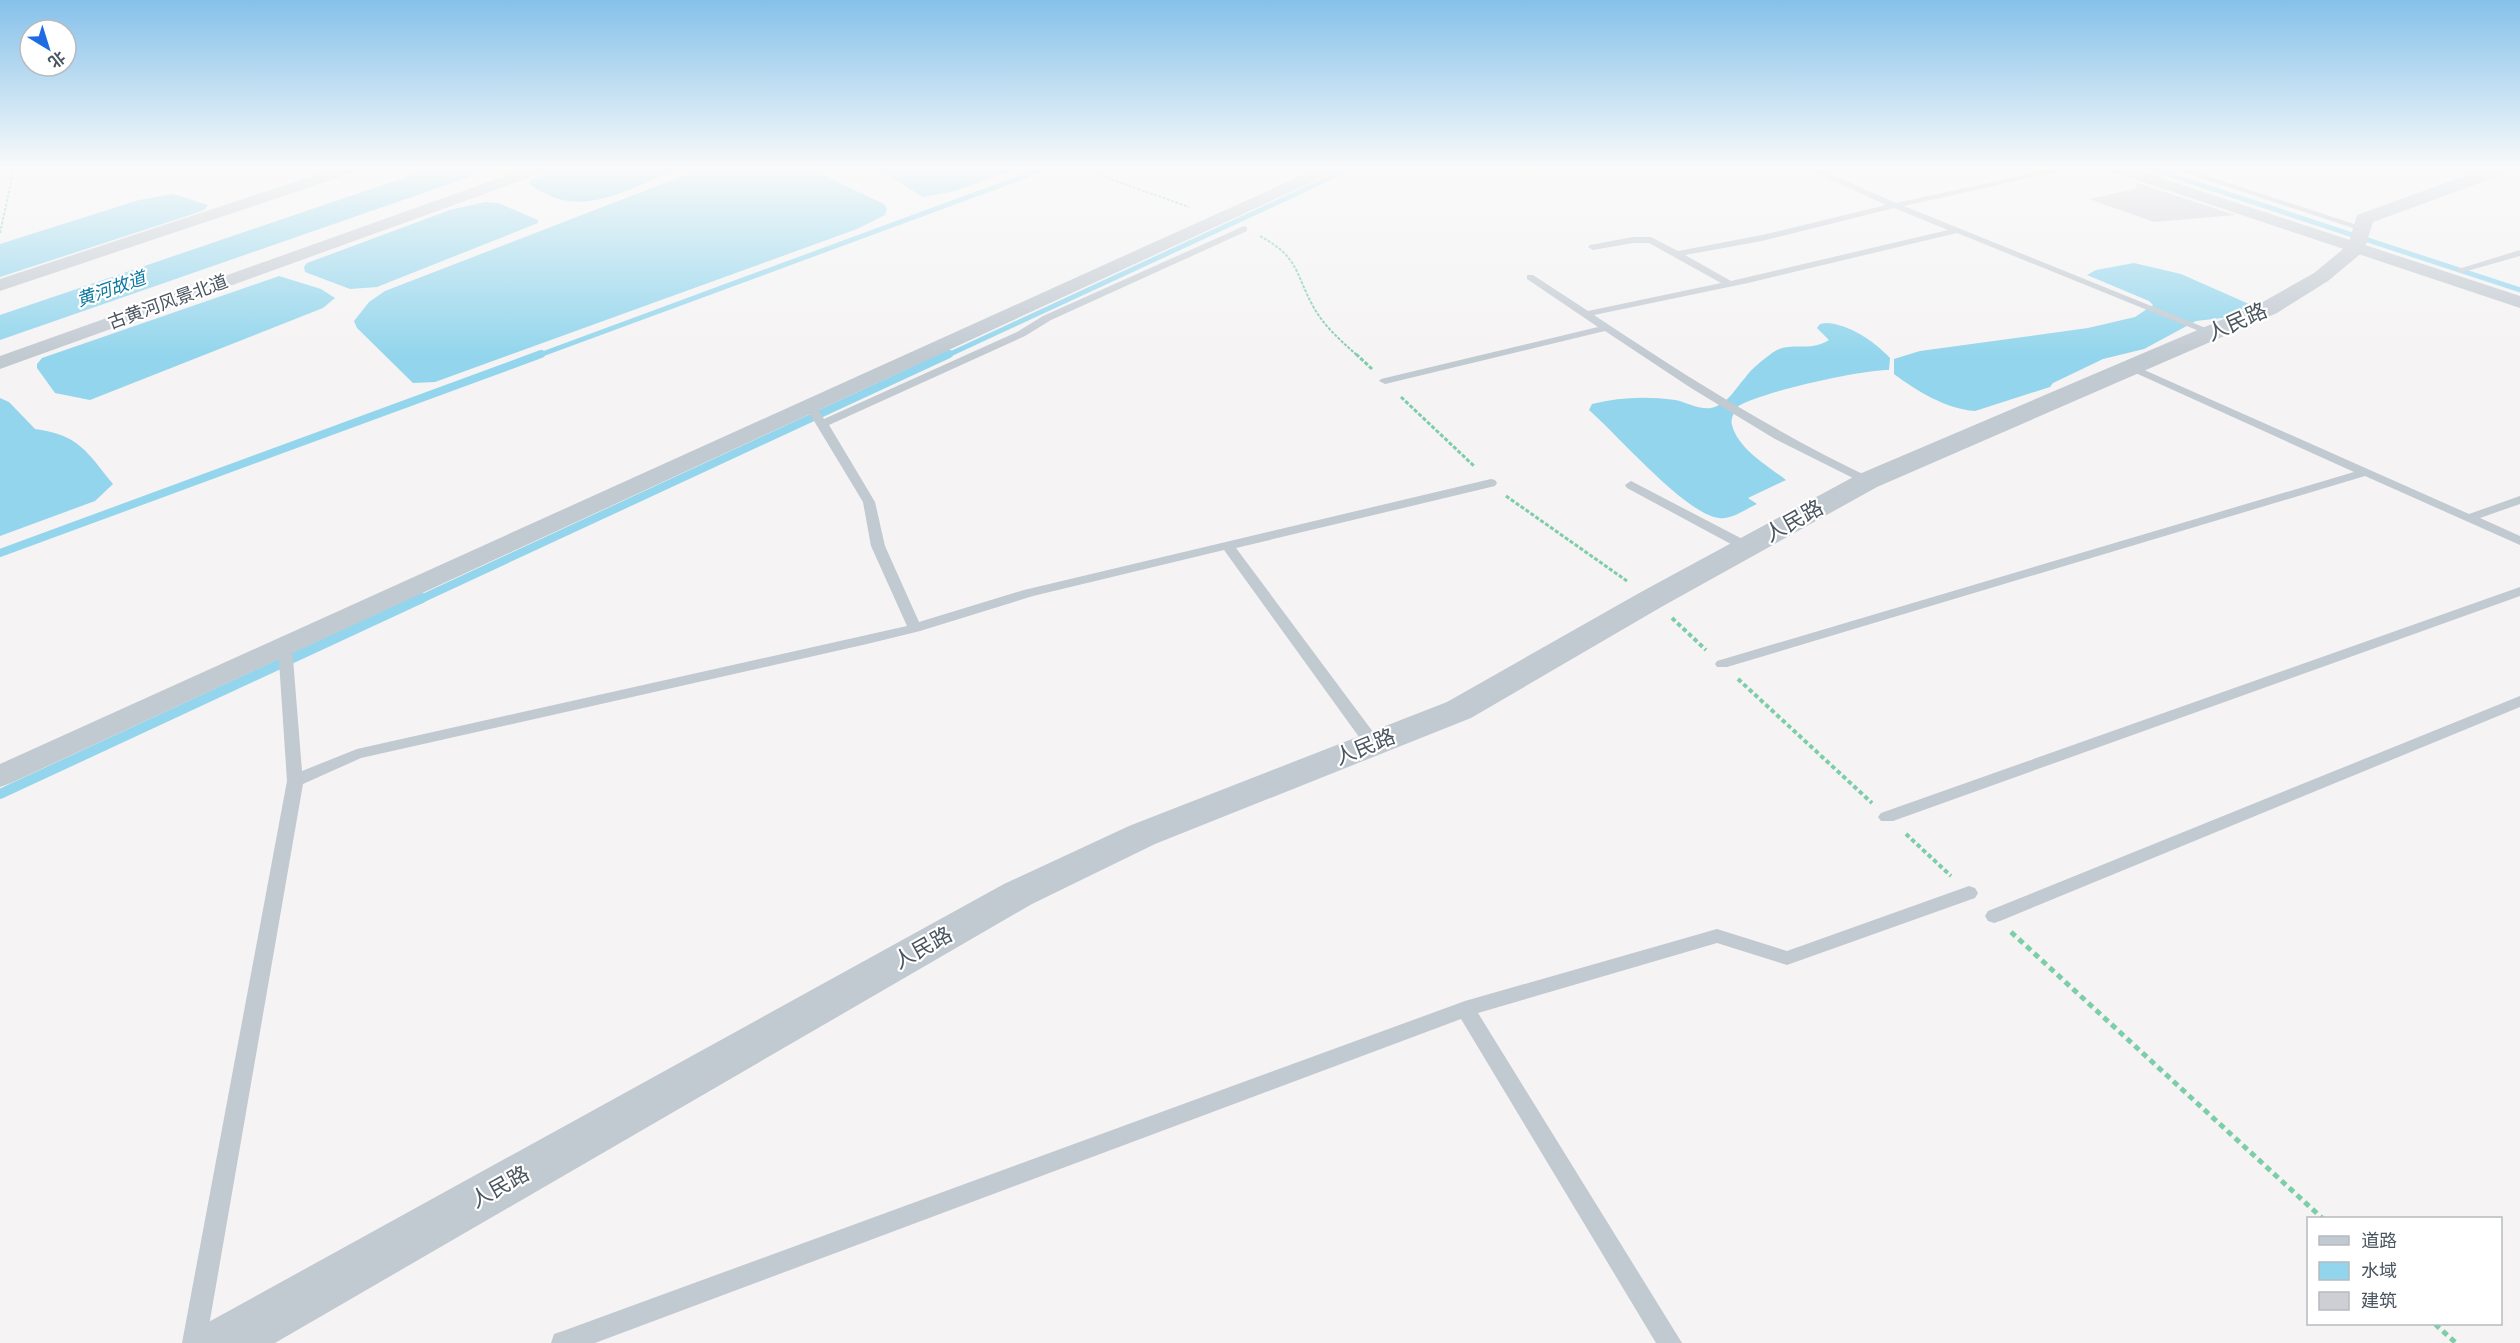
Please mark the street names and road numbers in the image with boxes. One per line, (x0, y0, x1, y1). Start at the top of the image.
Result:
street label: 古黄河风景北道 (105, 269, 231, 335)
street label: 人民路 (2203, 296, 2271, 348)
street label: 人民路 (1760, 493, 1828, 549)
street label: 人民路 (1331, 722, 1399, 772)
street label: 人民路 (889, 920, 957, 976)
street label: 人民路 (466, 1159, 534, 1215)

